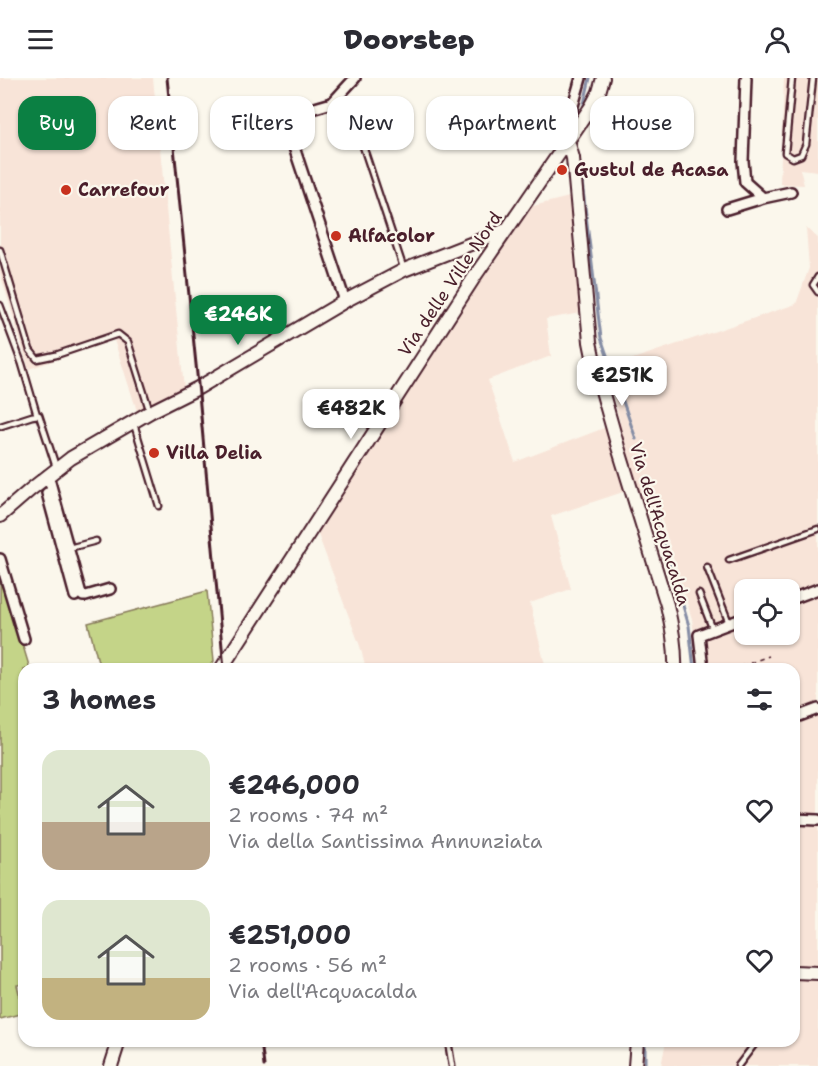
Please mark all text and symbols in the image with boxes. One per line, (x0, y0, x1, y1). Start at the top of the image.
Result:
text: Doorstep (344, 21, 474, 58)
icon: menu (24, 23, 57, 56)
icon: person (761, 23, 794, 56)
chip: Buy (18, 96, 96, 150)
chip: Rent (108, 96, 198, 150)
chip: Filters (210, 96, 315, 150)
chip: New (327, 96, 414, 150)
chip: Apartment (426, 96, 578, 150)
chip: House (590, 96, 694, 150)
place label: Gustul de Acasa (574, 158, 729, 182)
marker: Gustul de Acasa (555, 163, 569, 177)
place label: Carrefour (78, 178, 170, 202)
marker: Carrefour (59, 183, 73, 197)
street label: Via delle Ville Nord (392, 207, 508, 361)
place label: Alfacolor (348, 224, 435, 248)
marker: Alfacolor (329, 229, 343, 243)
pin: €246K (196, 295, 280, 346)
text: €246K (204, 301, 272, 327)
pin: €251K (580, 356, 664, 407)
text: €251K (591, 362, 653, 388)
pin: €482K (309, 389, 393, 440)
text: €482K (316, 395, 386, 421)
street label: Via dell'Acquacalda (624, 439, 696, 609)
place label: Villa Delia (166, 441, 263, 465)
marker: Villa Delia (147, 446, 161, 460)
map controls (734, 579, 800, 645)
button: locate (734, 579, 800, 645)
text: 3 homes (42, 682, 156, 717)
icon: filters (743, 683, 776, 716)
text: €246,000 (228, 767, 360, 802)
icon: home (90, 774, 162, 846)
icon: heart (743, 794, 776, 827)
text: 2 rooms · 74 m² (228, 802, 388, 828)
text: Via della Santissima Annunziata (228, 828, 542, 854)
text: €251,000 (228, 917, 351, 952)
icon: home (90, 924, 162, 996)
icon: heart (743, 944, 776, 977)
text: 2 rooms · 56 m² (228, 952, 387, 978)
text: Via dell'Acquacalda (228, 978, 417, 1004)

